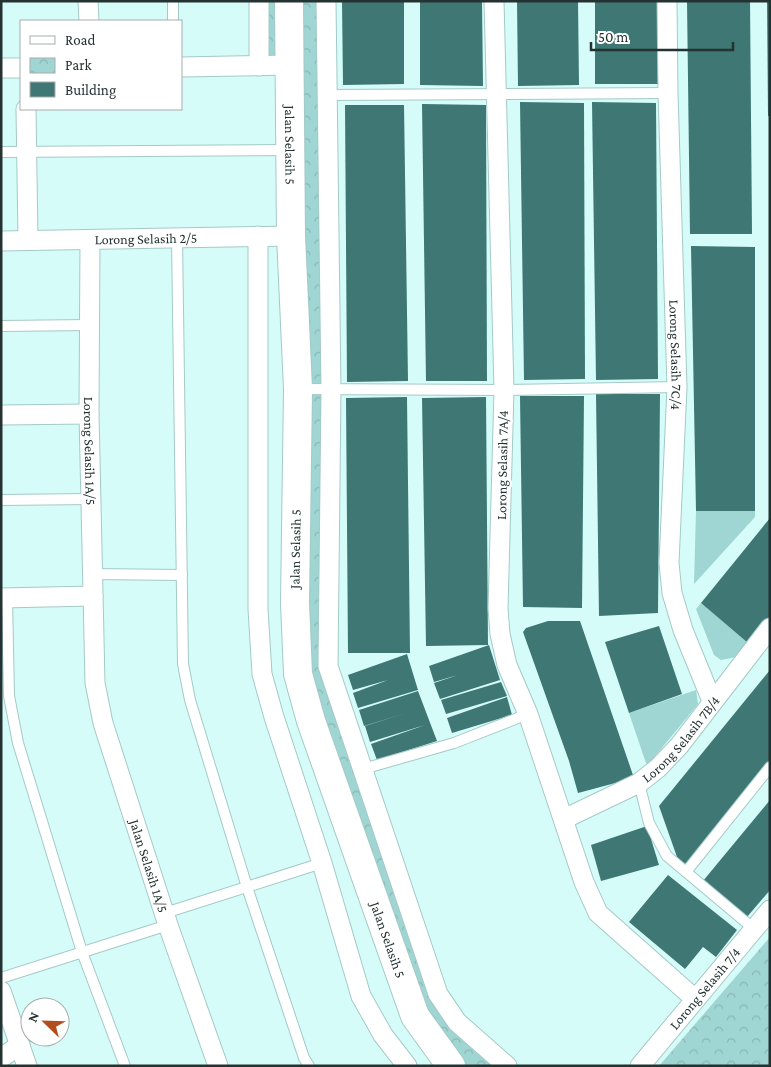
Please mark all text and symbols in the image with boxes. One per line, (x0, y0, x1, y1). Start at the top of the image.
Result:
legend (20, 20, 182, 110)
scale bar (591, 20, 734, 52)
text: 50 m (598, 29, 628, 45)
text: Road (65, 32, 96, 48)
text: Park (65, 57, 92, 73)
text: Building (65, 82, 116, 99)
street label: Jalan Selasih 5 (282, 103, 299, 185)
street label: Lorong Selasih 2/5 (94, 230, 197, 247)
street label: Lorong Selasih 7C/4 (666, 299, 685, 410)
street label: Lorong Selasih 1A/5 (81, 397, 99, 505)
street label: Lorong Selasih 7A/4 (493, 410, 511, 520)
street label: Jalan Selasih 5 (286, 509, 304, 591)
street label: Lorong Selasih 7B/4 (639, 693, 723, 786)
street label: Jalan Selasih 1A/5 (126, 815, 171, 915)
street label: Jalan Selasih 5 (367, 898, 409, 980)
street label: Lorong Selasih 7/4 (666, 944, 743, 1033)
north arrow (20, 997, 70, 1047)
text: N (24, 1009, 42, 1024)

